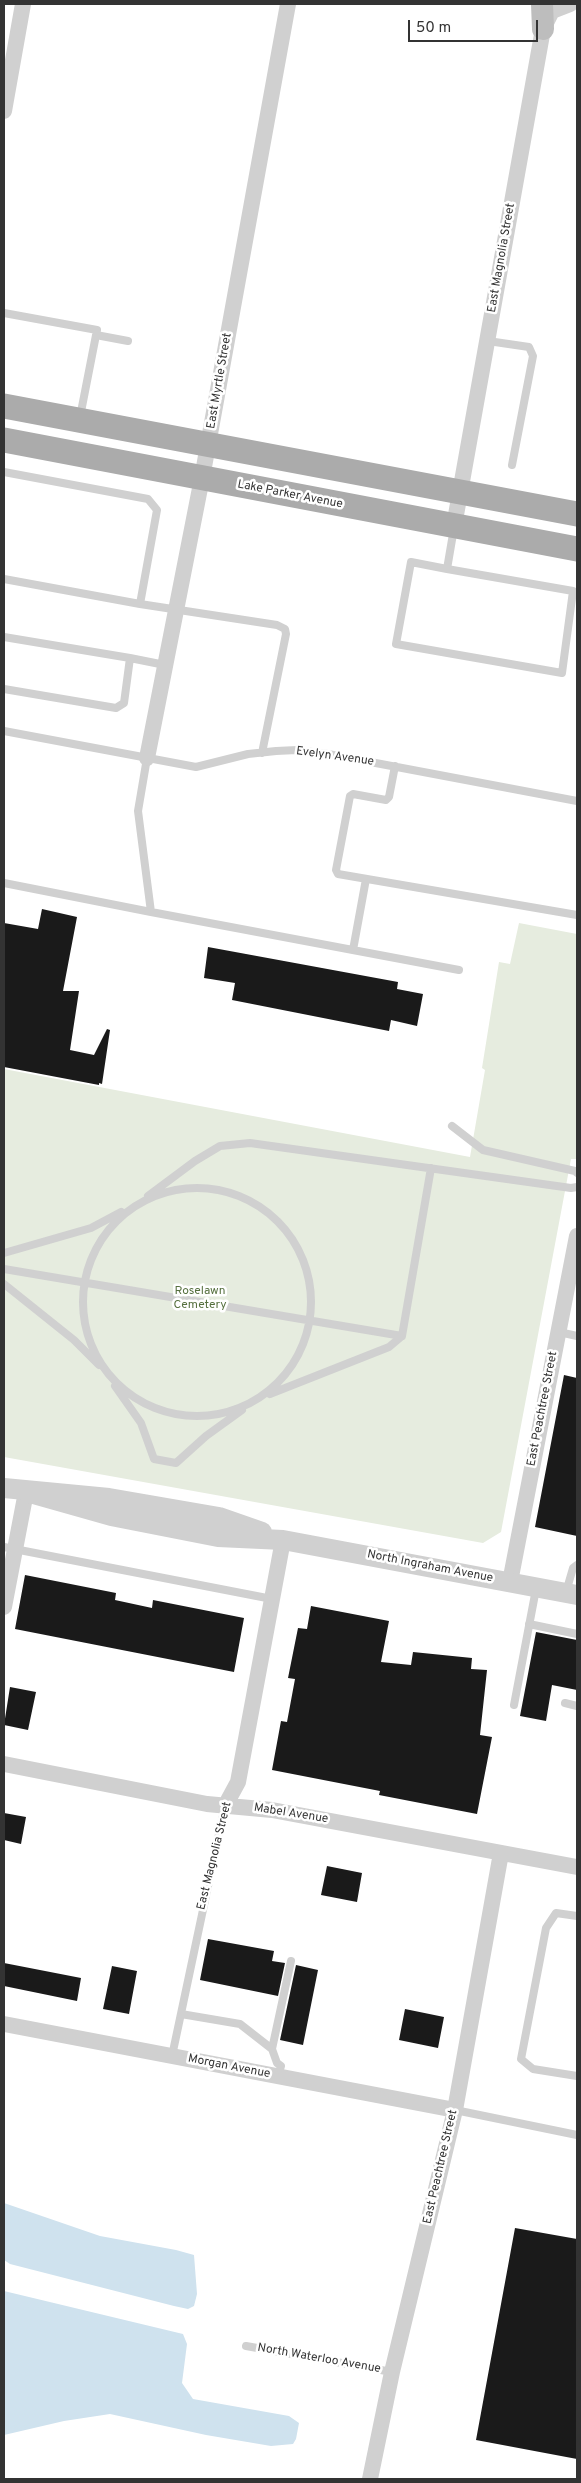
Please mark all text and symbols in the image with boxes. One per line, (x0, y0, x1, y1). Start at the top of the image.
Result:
scale bar (411, 10, 541, 42)
text: 50 m (416, 19, 451, 38)
street label: East Magnolia Street (485, 202, 519, 314)
street label: East Myrtle Street (204, 332, 236, 430)
street label: Lake Parker Avenue (236, 478, 344, 512)
street label: Evelyn Avenue (295, 744, 375, 770)
park label: Roselawn Cemetery (173, 1285, 227, 1313)
street label: East Peachtree Street (525, 1350, 561, 1468)
street label: North Ingraham Avenue (366, 1548, 494, 1586)
street label: East Magnolia Street (195, 1800, 235, 1912)
street label: Mabel Avenue (253, 1801, 329, 1827)
street label: Morgan Avenue (187, 2052, 271, 2082)
street label: East Peachtree Street (421, 2108, 461, 2226)
street label: North Waterloo Avenue (256, 2341, 382, 2377)

